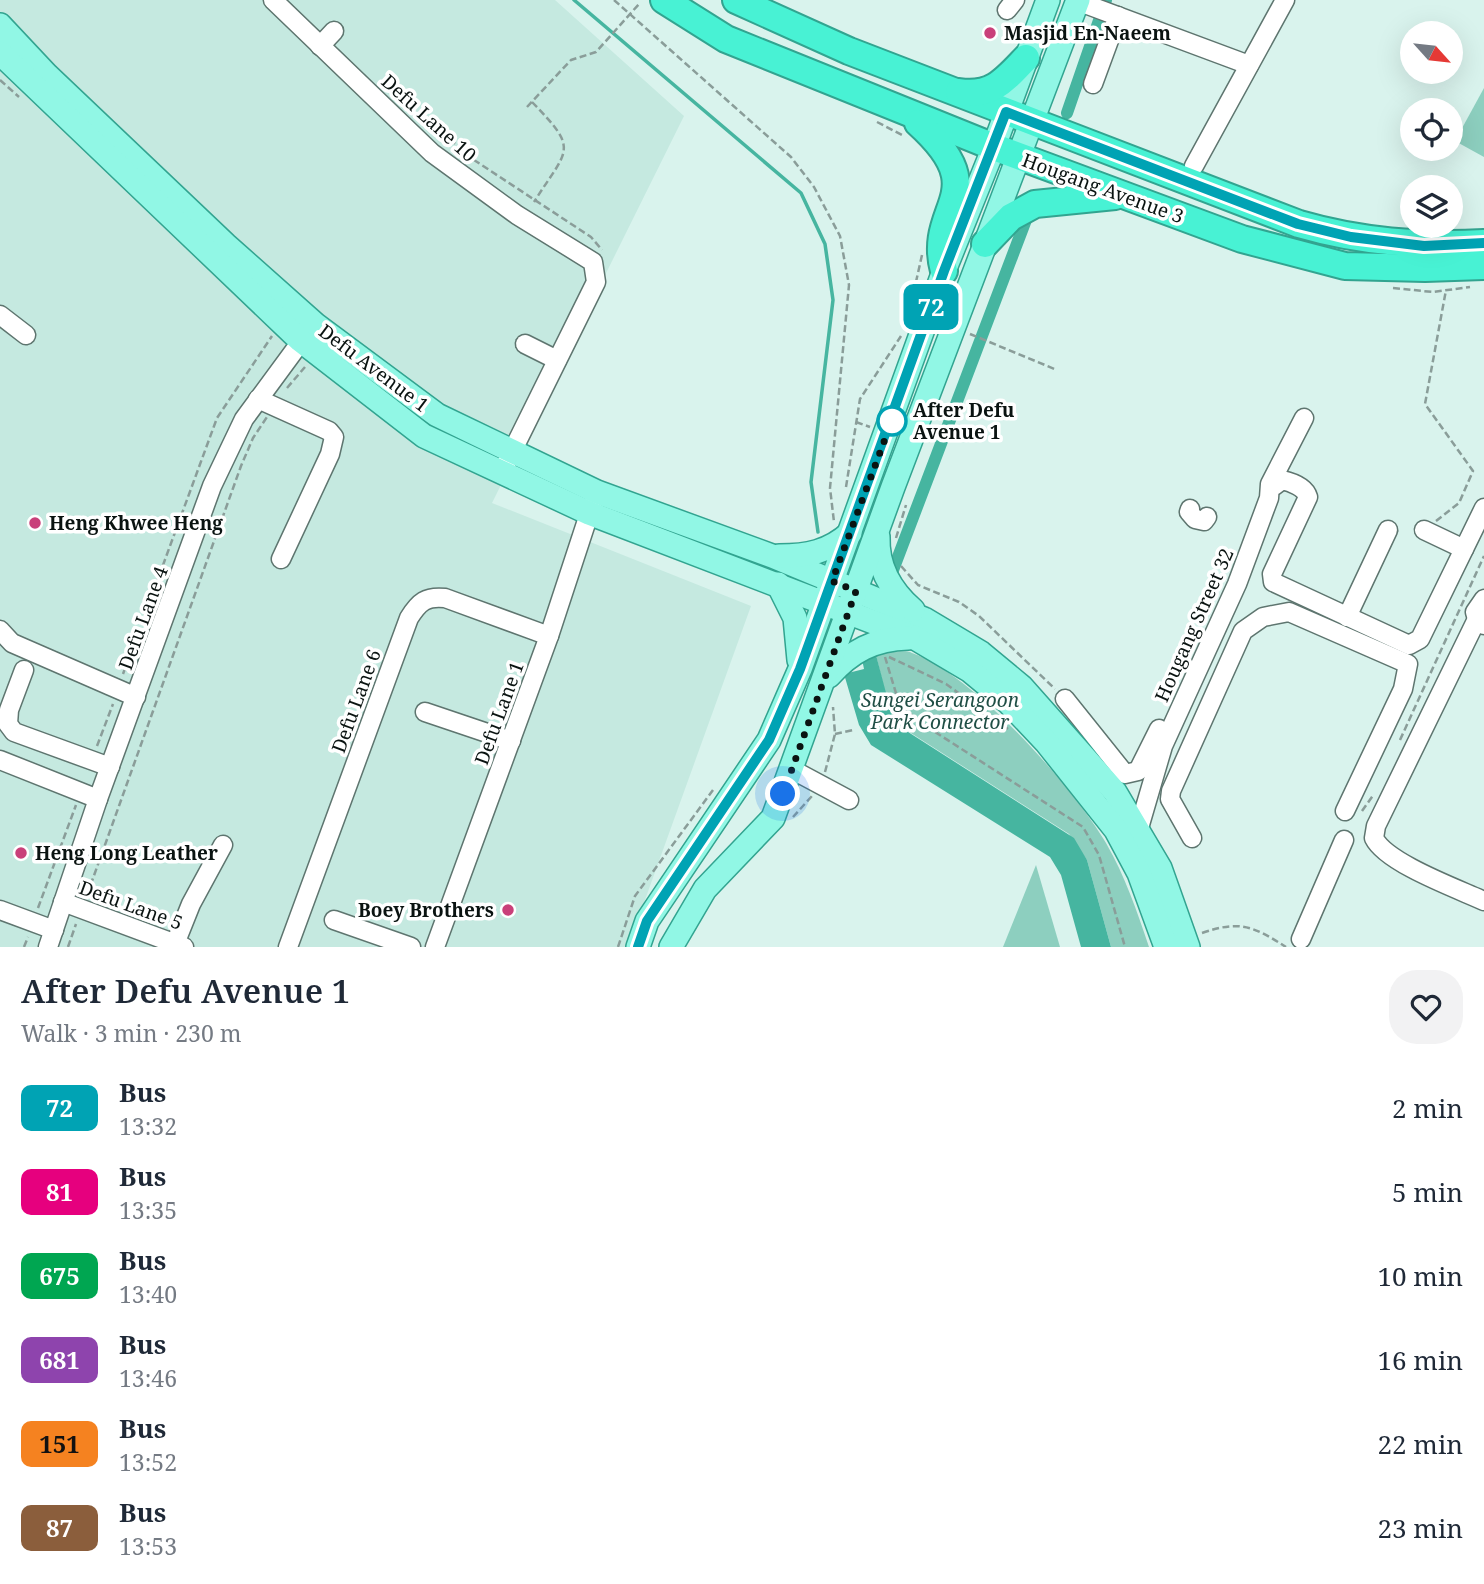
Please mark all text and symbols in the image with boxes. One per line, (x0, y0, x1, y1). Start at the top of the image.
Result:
place label: Masjid En-Naeem (1004, 20, 1171, 46)
north arrow (1400, 21, 1463, 84)
map controls (1400, 21, 1463, 238)
marker: Masjid En-Naeem (982, 25, 998, 41)
street label: Defu Lane 10 (376, 68, 482, 168)
button: locate (1400, 98, 1463, 161)
street label: Hougang Avenue 3 (1019, 147, 1187, 229)
button: layers (1400, 175, 1463, 238)
line badge: 72 (900, 284, 962, 330)
text: 72 (917, 290, 945, 323)
street label: Defu Avenue 1 (314, 318, 434, 418)
place label: After Defu Avenue 1 (913, 397, 1015, 445)
marker: After Defu Avenue 1 (877, 406, 907, 436)
place label: Heng Khwee Heng (49, 510, 223, 536)
marker: Heng Khwee Heng (27, 515, 43, 531)
street label: Hougang Street 32 (1148, 544, 1240, 706)
street label: Defu Lane 4 (112, 562, 174, 673)
street label: Defu Lane 6 (325, 646, 387, 756)
street label: Defu Lane 1 (468, 658, 530, 768)
park label: Sungei Serangoon Park Connector (861, 687, 1020, 735)
your location (765, 776, 800, 811)
place label: Heng Long Leather (35, 840, 218, 866)
marker: Heng Long Leather (13, 845, 29, 861)
street label: Defu Lane 5 (76, 874, 186, 936)
place label: Boey Brothers (358, 897, 494, 923)
marker: Boey Brothers (500, 902, 516, 918)
text: After Defu Avenue 1 (21, 968, 350, 1013)
button: heart (1389, 970, 1463, 1044)
text: Walk · 3 min · 230 m (21, 1017, 241, 1049)
text: Bus (119, 1074, 166, 1110)
text: 2 min (1392, 1090, 1463, 1126)
text: 72 (46, 1091, 73, 1124)
text: 13:32 (119, 1110, 177, 1142)
text: Bus (119, 1158, 166, 1194)
text: 5 min (1392, 1174, 1463, 1210)
text: 81 (46, 1175, 73, 1208)
text: 13:35 (119, 1194, 177, 1226)
text: Bus (119, 1242, 166, 1278)
text: 10 min (1378, 1258, 1463, 1294)
text: 675 (39, 1259, 80, 1292)
text: 13:40 (119, 1278, 177, 1310)
text: Bus (119, 1326, 166, 1362)
text: 16 min (1378, 1342, 1463, 1378)
text: 681 (39, 1343, 80, 1376)
text: 13:46 (119, 1362, 177, 1394)
text: Bus (119, 1410, 166, 1446)
text: 22 min (1378, 1426, 1463, 1462)
text: 151 (39, 1427, 80, 1460)
text: 13:52 (119, 1446, 177, 1478)
text: Bus (119, 1494, 166, 1530)
text: 23 min (1378, 1510, 1463, 1546)
text: 87 (46, 1511, 73, 1544)
text: 13:53 (119, 1530, 177, 1562)

